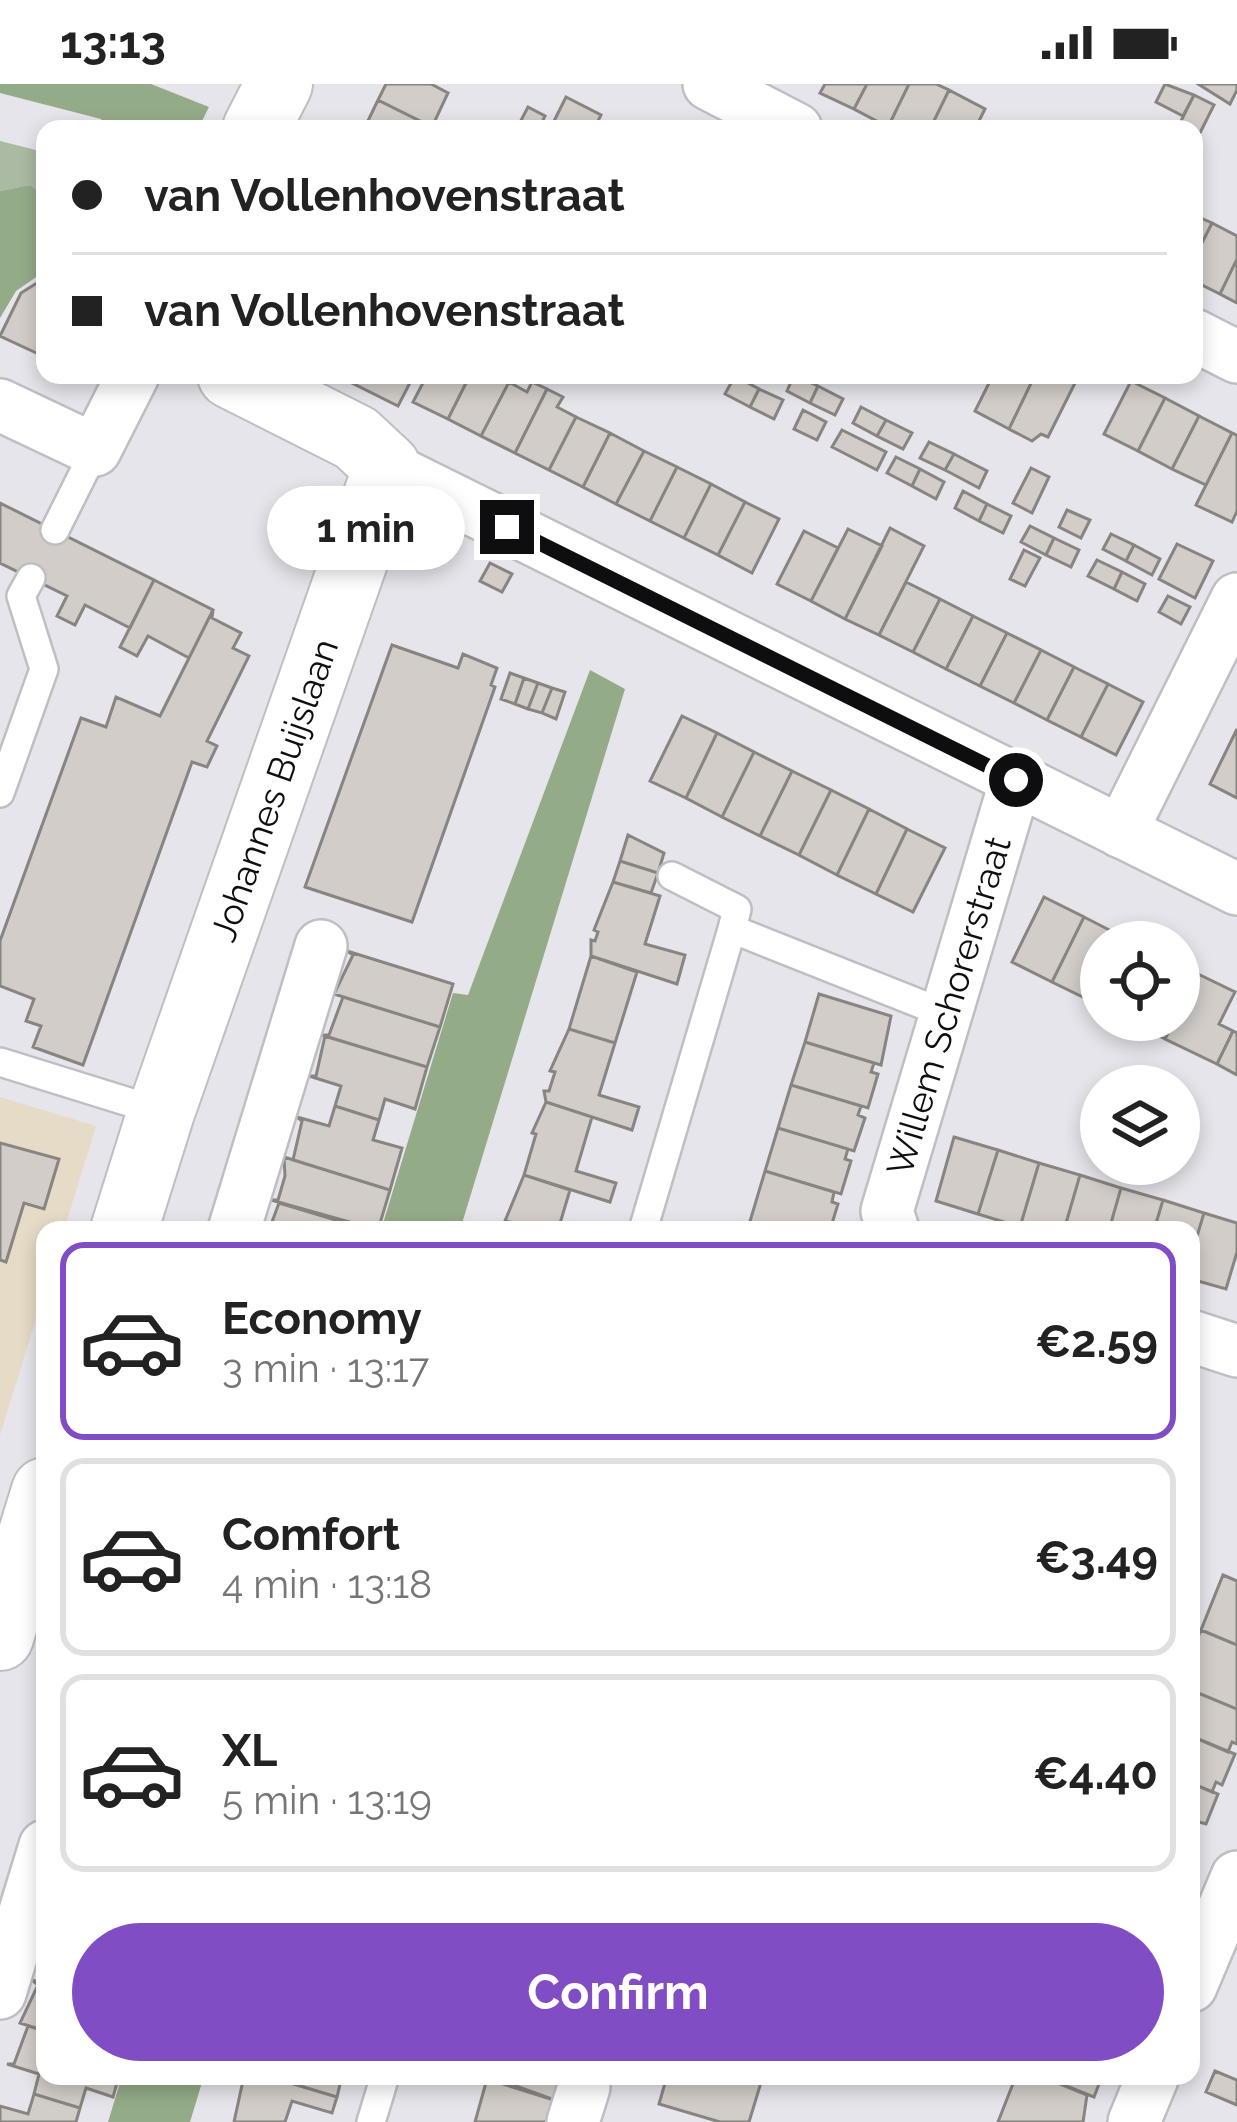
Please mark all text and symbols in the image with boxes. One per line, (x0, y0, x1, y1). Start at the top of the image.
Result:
text: 13:13 (60, 16, 166, 69)
text: van Vollenhovenstraat (144, 169, 625, 222)
text: van Vollenhovenstraat (144, 284, 625, 337)
callout: 1 min (267, 485, 465, 569)
route end (480, 500, 534, 554)
text: 1 min (317, 505, 415, 551)
street label: Johannes Buijslaan (202, 633, 346, 947)
route start (989, 753, 1043, 807)
street label: Willem Schorerstraat (878, 831, 1019, 1180)
map controls (1080, 921, 1200, 1185)
button: locate (1080, 921, 1200, 1041)
button: layers (1080, 1065, 1200, 1185)
icon: car (78, 1287, 186, 1395)
text: Economy (222, 1292, 422, 1345)
text: €2.59 (1035, 1315, 1158, 1368)
text: 3 min · 13:17 (222, 1345, 429, 1391)
icon: car (78, 1503, 186, 1611)
text: Comfort (222, 1508, 400, 1561)
text: €3.49 (1035, 1531, 1158, 1584)
text: 4 min · 13:18 (222, 1561, 432, 1607)
icon: car (78, 1719, 186, 1827)
text: XL (222, 1724, 277, 1777)
text: €4.40 (1033, 1747, 1158, 1800)
text: 5 min · 13:19 (222, 1777, 432, 1823)
button: Confirm (72, 1923, 1164, 2061)

